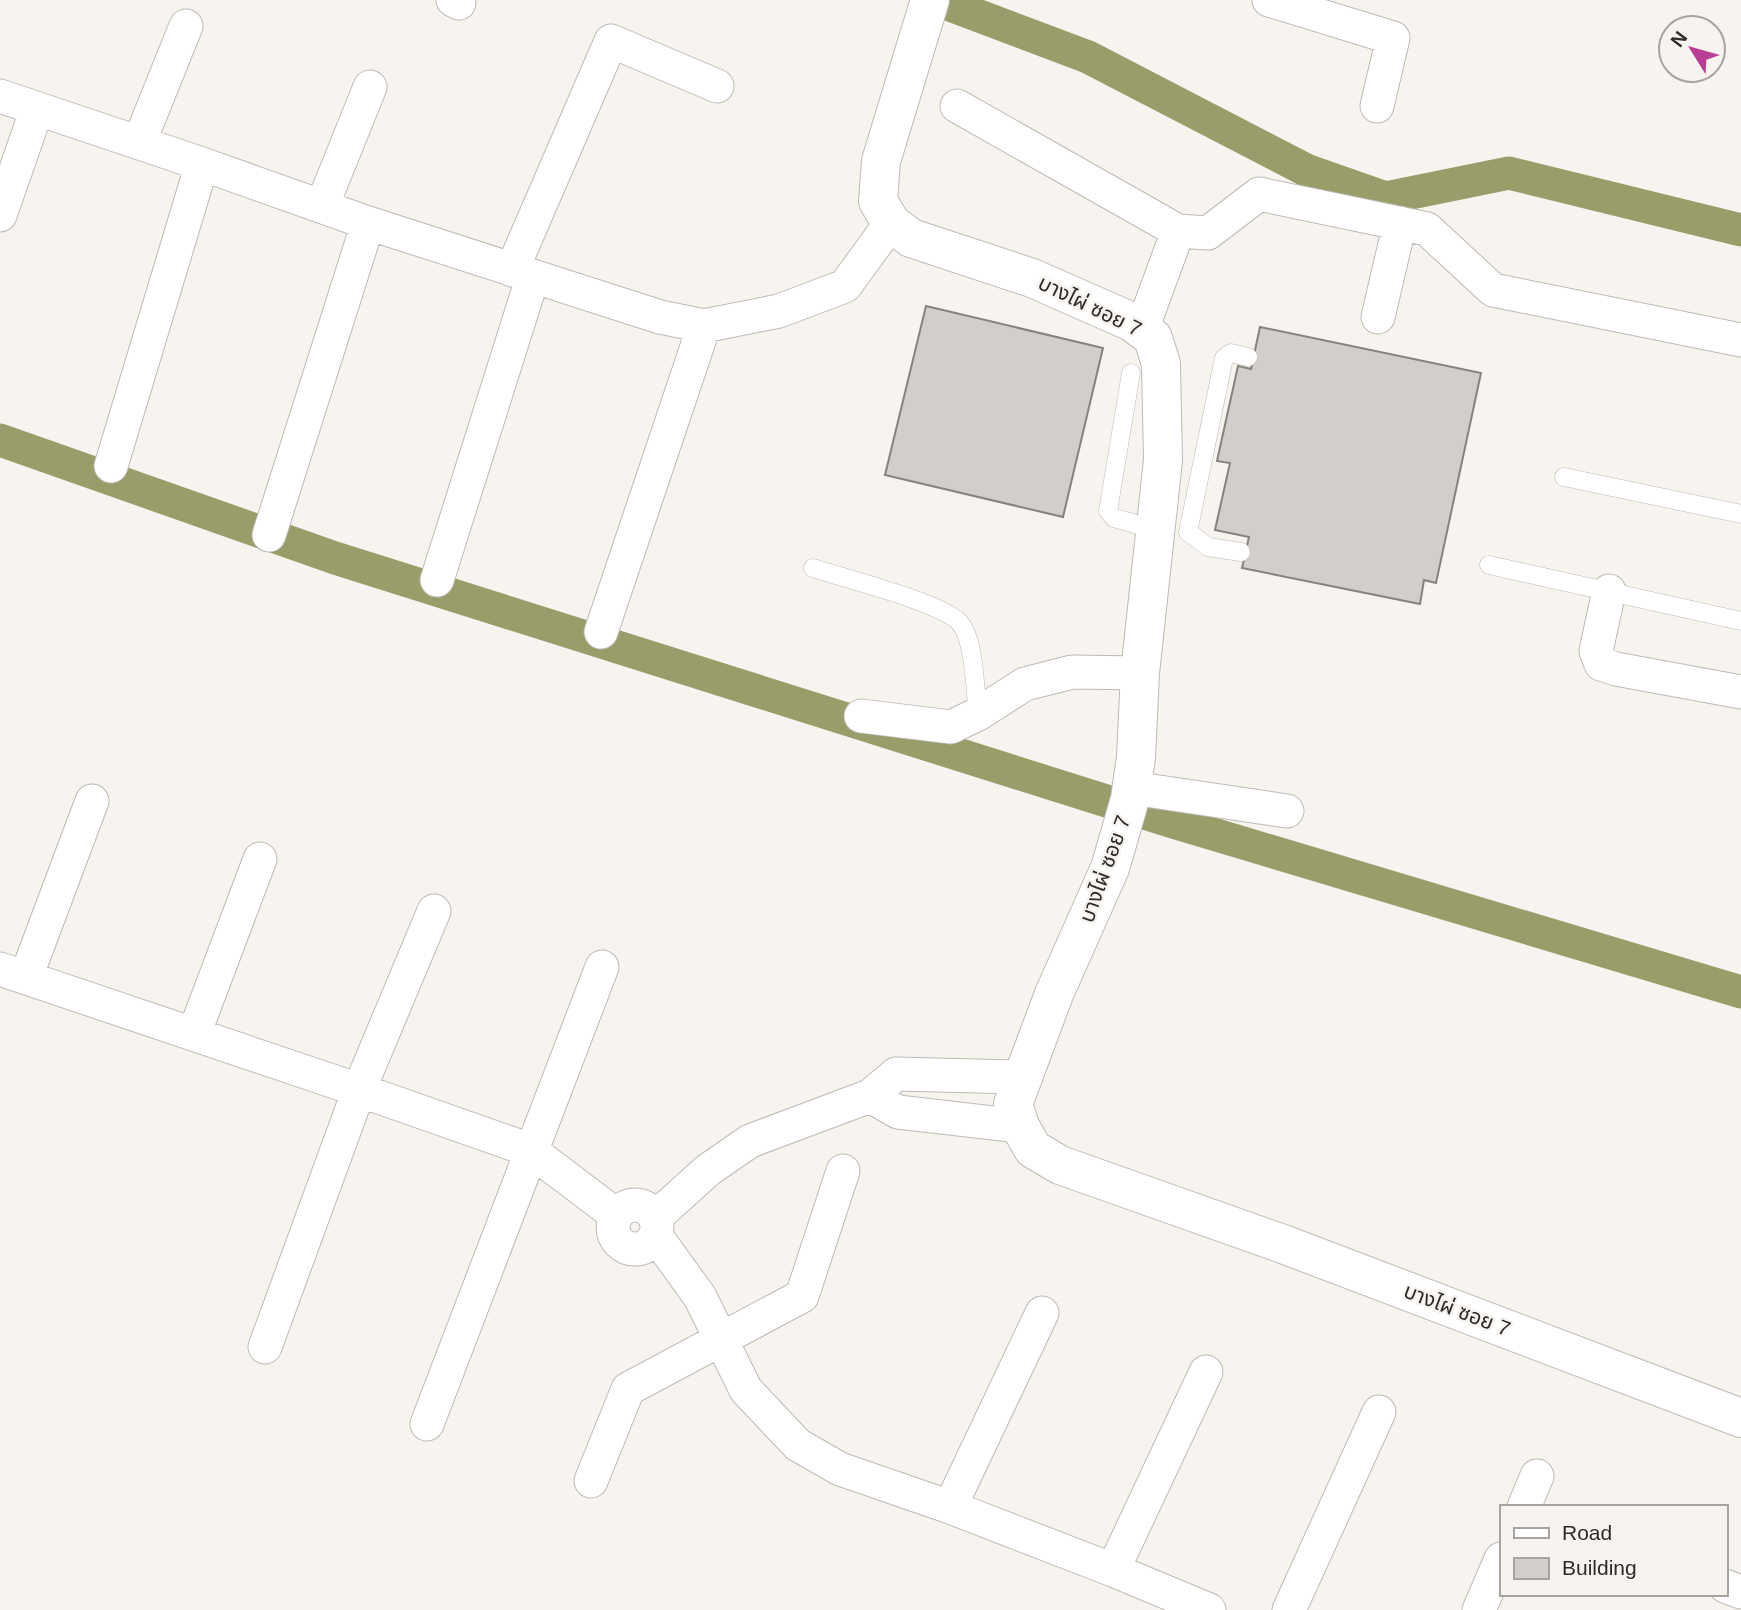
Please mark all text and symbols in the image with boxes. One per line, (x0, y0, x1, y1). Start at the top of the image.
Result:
north arrow (1657, 14, 1727, 84)
text: N (1666, 27, 1691, 51)
street label: บางไผ่ ซอย 7 (1035, 271, 1146, 340)
street label: บางไผ่ ซอย 7 (1075, 812, 1134, 925)
street label: บางไผ่ ซอย 7 (1401, 1279, 1514, 1340)
legend (1500, 1505, 1727, 1596)
text: Road (1562, 1521, 1612, 1544)
text: Building (1562, 1556, 1637, 1579)

